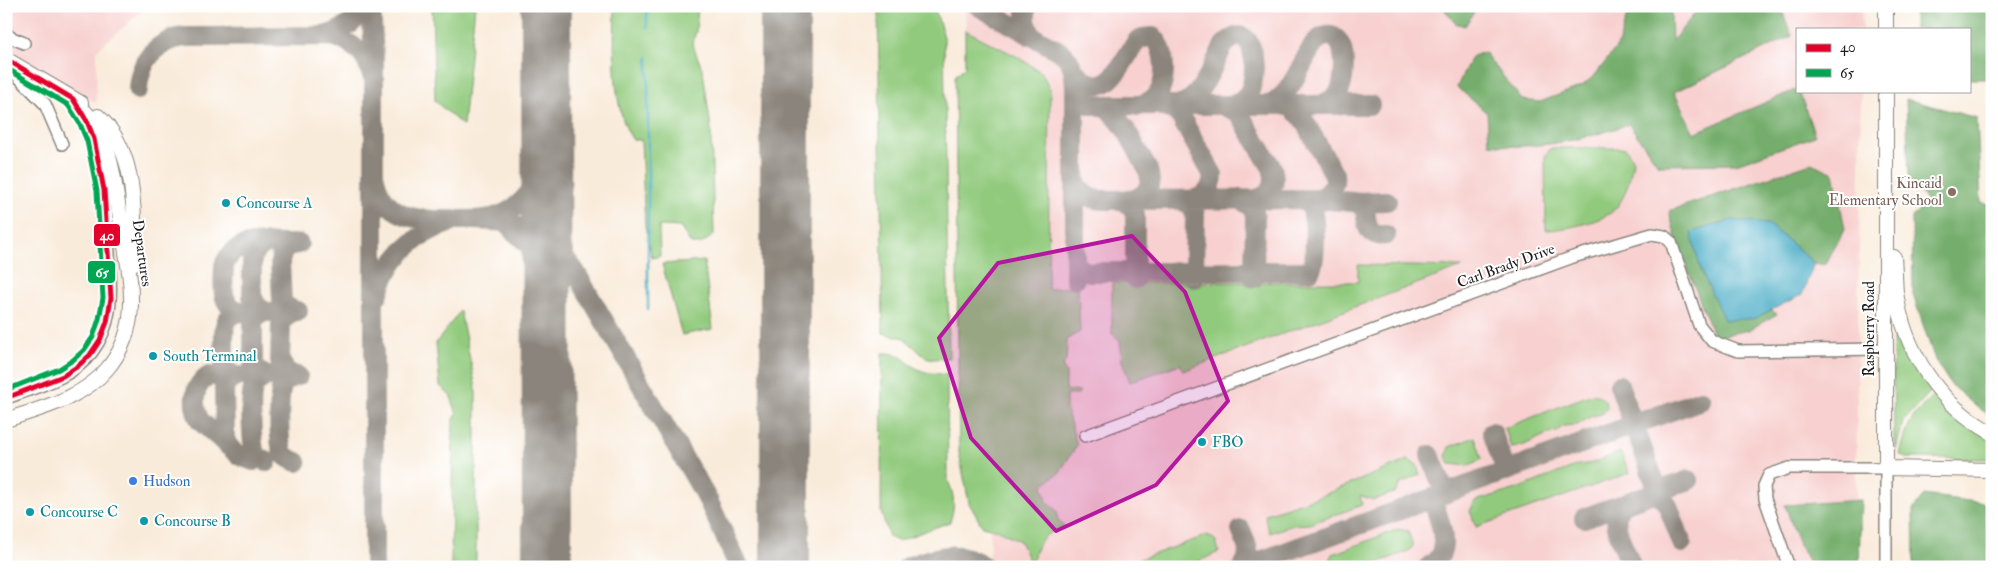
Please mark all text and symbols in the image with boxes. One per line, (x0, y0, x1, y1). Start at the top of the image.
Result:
legend (1796, 28, 1970, 92)
text: 40 (1840, 38, 1856, 57)
text: 65 (1840, 64, 1855, 83)
place label: Kincaid Elementary School (1829, 174, 1943, 210)
marker: Kincaid Elementary School (1946, 186, 1958, 198)
place label: Concourse A (236, 194, 313, 213)
marker: Concourse A (220, 197, 232, 209)
street label: Departures (127, 218, 156, 288)
line badge: 40 (93, 223, 121, 247)
text: 40 (99, 227, 114, 244)
street label: Carl Brady Drive (1455, 240, 1557, 292)
line badge: 65 (87, 260, 116, 284)
text: 65 (95, 264, 109, 281)
street label: Raspberry Road (1860, 281, 1880, 377)
place label: South Terminal (163, 347, 257, 366)
marker: South Terminal (147, 350, 159, 362)
place label: FBO (1212, 433, 1243, 452)
marker: FBO (1196, 436, 1208, 448)
place label: Hudson (143, 472, 191, 491)
marker: Hudson (127, 475, 139, 487)
place label: Concourse C (40, 503, 118, 522)
marker: Concourse C (24, 506, 36, 518)
place label: Concourse B (154, 512, 231, 531)
marker: Concourse B (138, 515, 150, 527)

